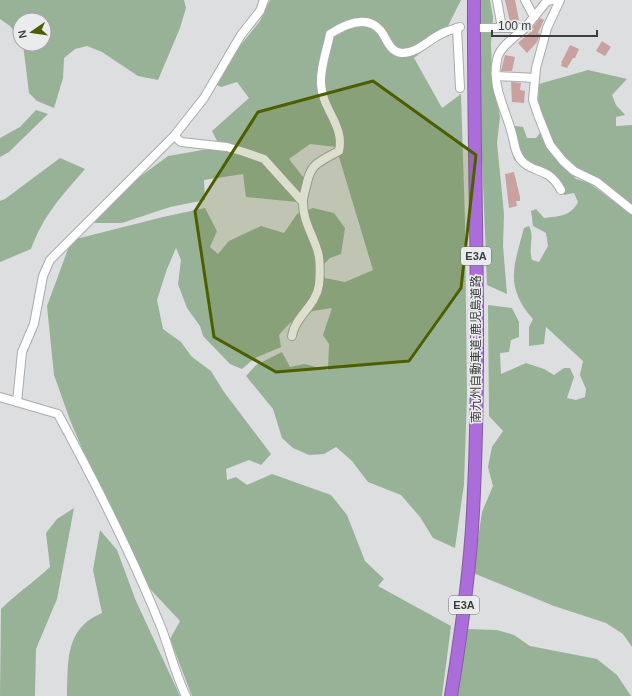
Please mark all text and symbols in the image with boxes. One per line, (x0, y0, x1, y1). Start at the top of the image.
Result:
north arrow (12, 12, 52, 52)
scale bar (492, 12, 597, 38)
text: 100 m (498, 19, 531, 33)
text: N (16, 29, 29, 39)
road number: E3A (461, 247, 491, 265)
street label: 南九州自動車道;鹿児島道路 (469, 275, 483, 423)
road number: E3A (449, 596, 479, 614)

